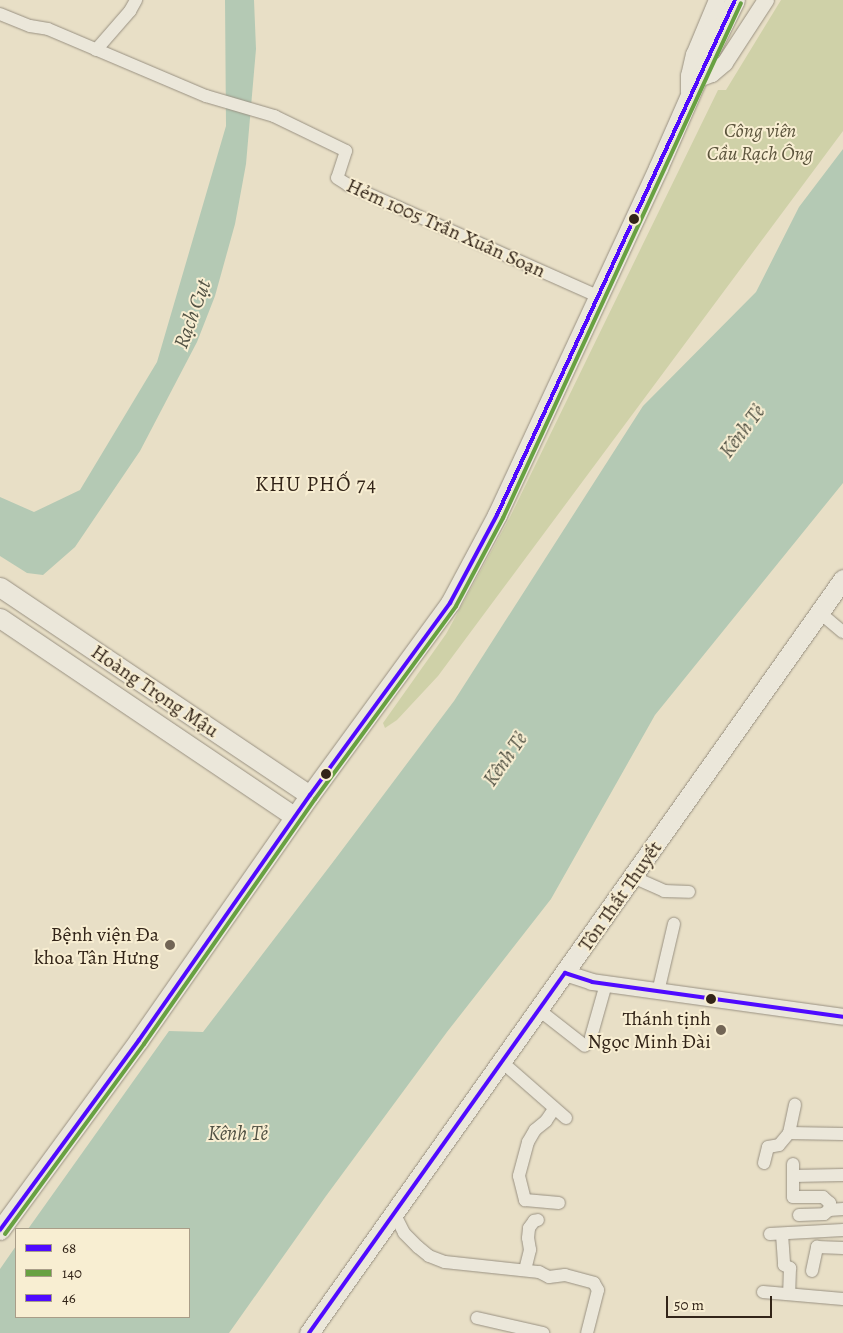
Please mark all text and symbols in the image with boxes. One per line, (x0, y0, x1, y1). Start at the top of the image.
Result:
park label: Công viên Cầu Rạch Ông (707, 118, 813, 165)
street label: Hẻm 1005 Trần Xuân Soạn (343, 173, 549, 283)
unlabelled marker (629, 214, 639, 224)
water label: Rạch Cụt (168, 276, 216, 352)
water label: Kênh Tẻ (714, 399, 770, 463)
district label: KHU PHỐ 74 (254, 471, 378, 497)
street label: Hoàng Trọng Mậu (87, 640, 223, 742)
water label: Kênh Tẻ (477, 727, 533, 791)
unlabelled marker (321, 769, 331, 779)
street label: Tôn Thất Thuyết (573, 836, 667, 956)
place label: Bệnh viện Đa khoa Tân Hưng (34, 922, 159, 969)
marker: Bệnh viện Đa khoa Tân Hưng (163, 938, 177, 952)
unlabelled marker (706, 994, 716, 1004)
place label: Thánh tịnh Ngọc Minh Đài (587, 1006, 711, 1053)
marker: Thánh tịnh Ngọc Minh Đài (715, 1024, 727, 1036)
water label: Kênh Tẻ (208, 1120, 268, 1146)
legend (15, 1228, 190, 1318)
text: 68 (62, 1238, 76, 1258)
text: 140 (62, 1263, 82, 1283)
scale bar (668, 1286, 774, 1318)
text: 46 (62, 1288, 76, 1308)
text: 50 m (674, 1295, 704, 1315)

